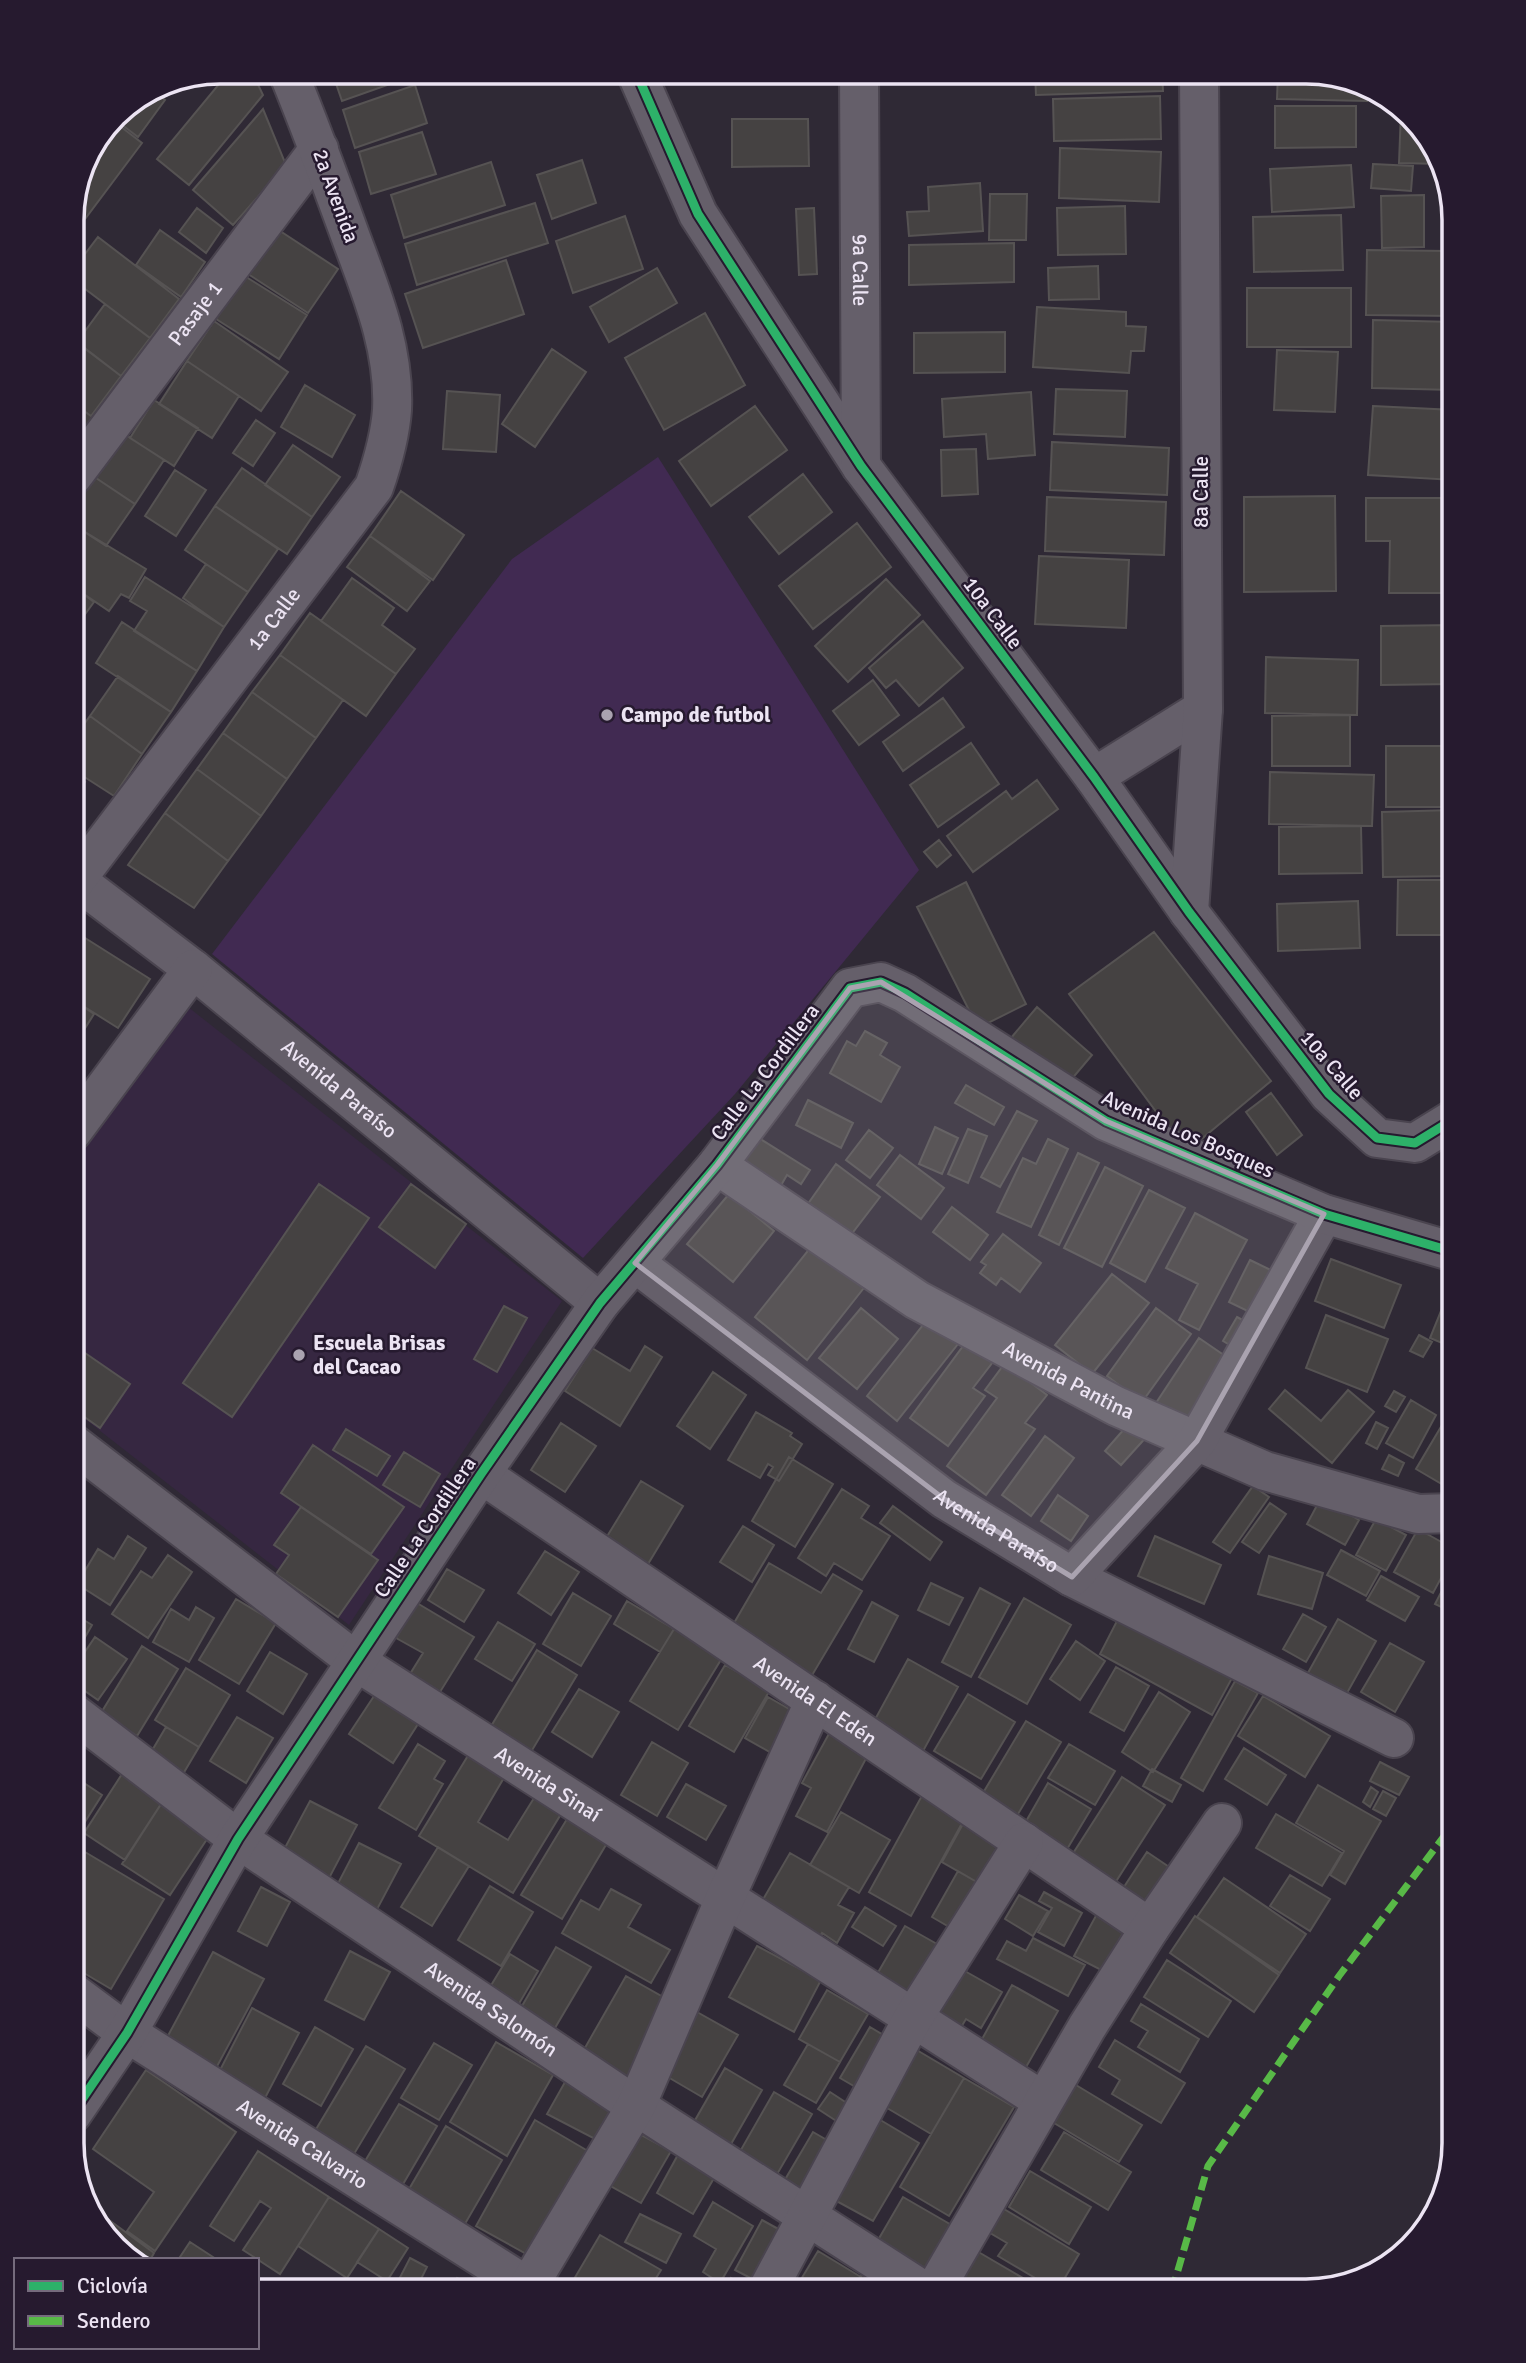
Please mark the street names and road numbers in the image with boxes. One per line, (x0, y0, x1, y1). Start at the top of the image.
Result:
street label: 2a Avenida (307, 146, 365, 246)
street label: 9a Calle (847, 234, 873, 306)
street label: Pasaje 1 (163, 276, 228, 351)
street label: 8a Calle (1188, 456, 1214, 528)
street label: 10a Calle (957, 572, 1029, 654)
street label: 1a Calle (242, 582, 306, 656)
street label: Calle La Cordillera (705, 998, 825, 1146)
street label: 10a Calle (1295, 1025, 1369, 1105)
street label: Avenida Paraíso (276, 1034, 402, 1144)
street label: Avenida Los Bosques (1098, 1084, 1278, 1184)
street label: Avenida Pantina (999, 1335, 1138, 1425)
street label: Calle La Cordillera (368, 1452, 482, 1602)
street label: Avenida Paraíso (928, 1483, 1064, 1579)
street label: Avenida El Edén (749, 1650, 882, 1752)
street label: Avenida Sinaí (490, 1741, 606, 1828)
street label: Avenida Salomón (420, 1955, 563, 2063)
street label: Avenida Calvario (232, 2093, 373, 2195)

